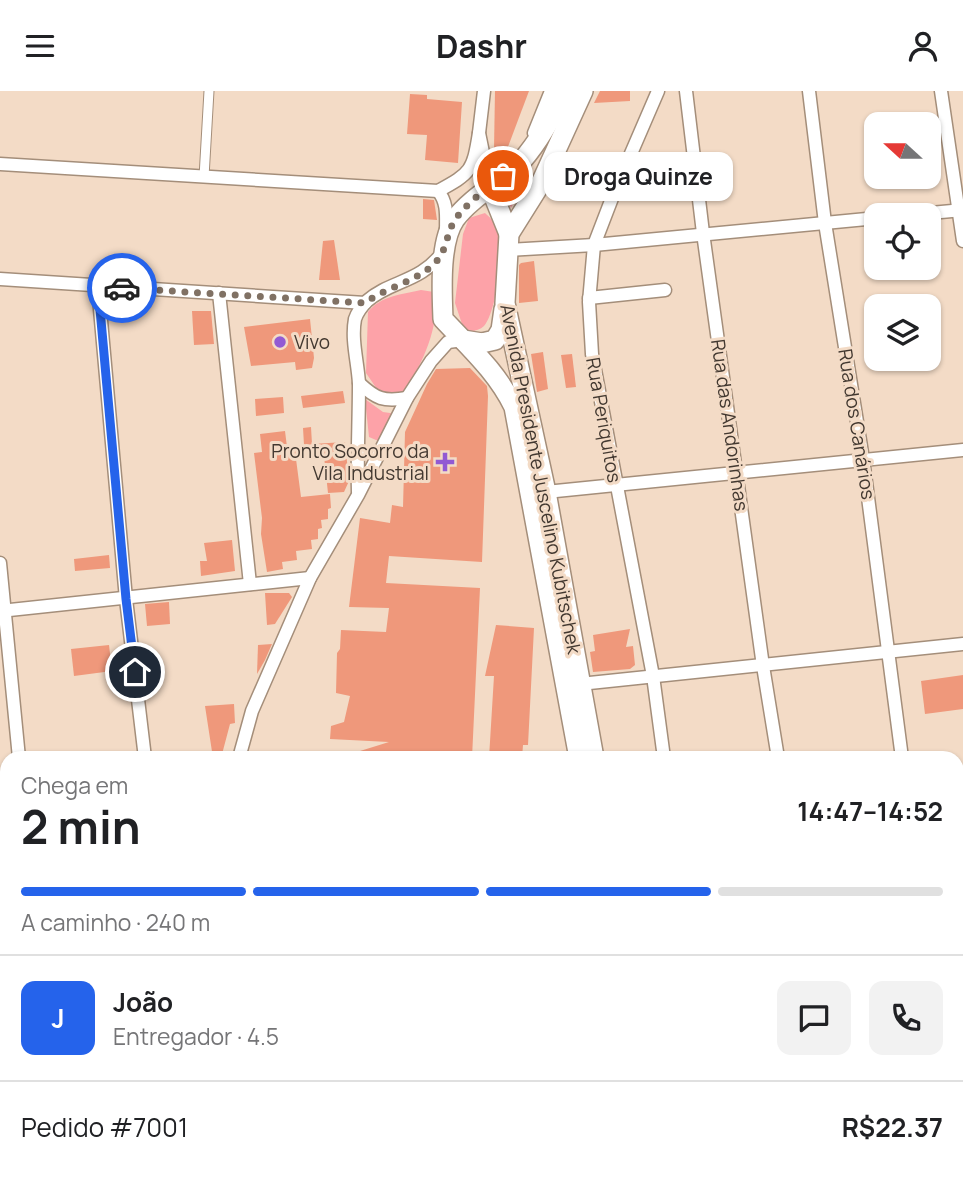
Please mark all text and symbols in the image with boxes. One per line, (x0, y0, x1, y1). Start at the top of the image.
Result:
text: Dashr (436, 24, 527, 68)
icon: menu (21, 27, 59, 65)
icon: person (904, 27, 942, 65)
north arrow (864, 112, 942, 189)
map controls (864, 112, 941, 371)
pin (473, 146, 533, 206)
callout: Droga Quinze (545, 151, 734, 201)
icon: bag (484, 157, 522, 195)
text: Droga Quinze (564, 160, 713, 192)
button: locate (864, 203, 941, 280)
courier (87, 253, 157, 323)
icon: car (103, 269, 141, 307)
button: layers (864, 294, 941, 371)
street label: Avenida Presidente Juscelino Kubitschek (494, 302, 588, 657)
place label: Vivo (294, 329, 330, 355)
marker: Vivo (272, 334, 288, 350)
street label: Rua das Andorinhas (705, 337, 755, 513)
street label: Rua dos Canários (832, 347, 882, 501)
street label: Rua Periquitos (580, 355, 628, 485)
place label: Pronto Socorro da Vila Industrial (271, 438, 429, 486)
marker: Pronto Socorro da Vila Industrial (435, 452, 455, 472)
pin (105, 642, 165, 702)
icon: home (116, 653, 154, 691)
text: Chega em (21, 769, 128, 801)
text: 14:47–14:52 (797, 793, 943, 829)
text: 2 min (21, 795, 141, 858)
text: A caminho · 240 m (21, 906, 210, 938)
button: chat (777, 981, 851, 1055)
button: phone (869, 981, 943, 1055)
text: João (113, 984, 173, 1020)
text: J (51, 1000, 65, 1036)
text: Entregador · 4.5 (113, 1020, 279, 1052)
text: Pedido #7001 (21, 1109, 188, 1145)
text: R$22.37 (842, 1109, 943, 1145)

